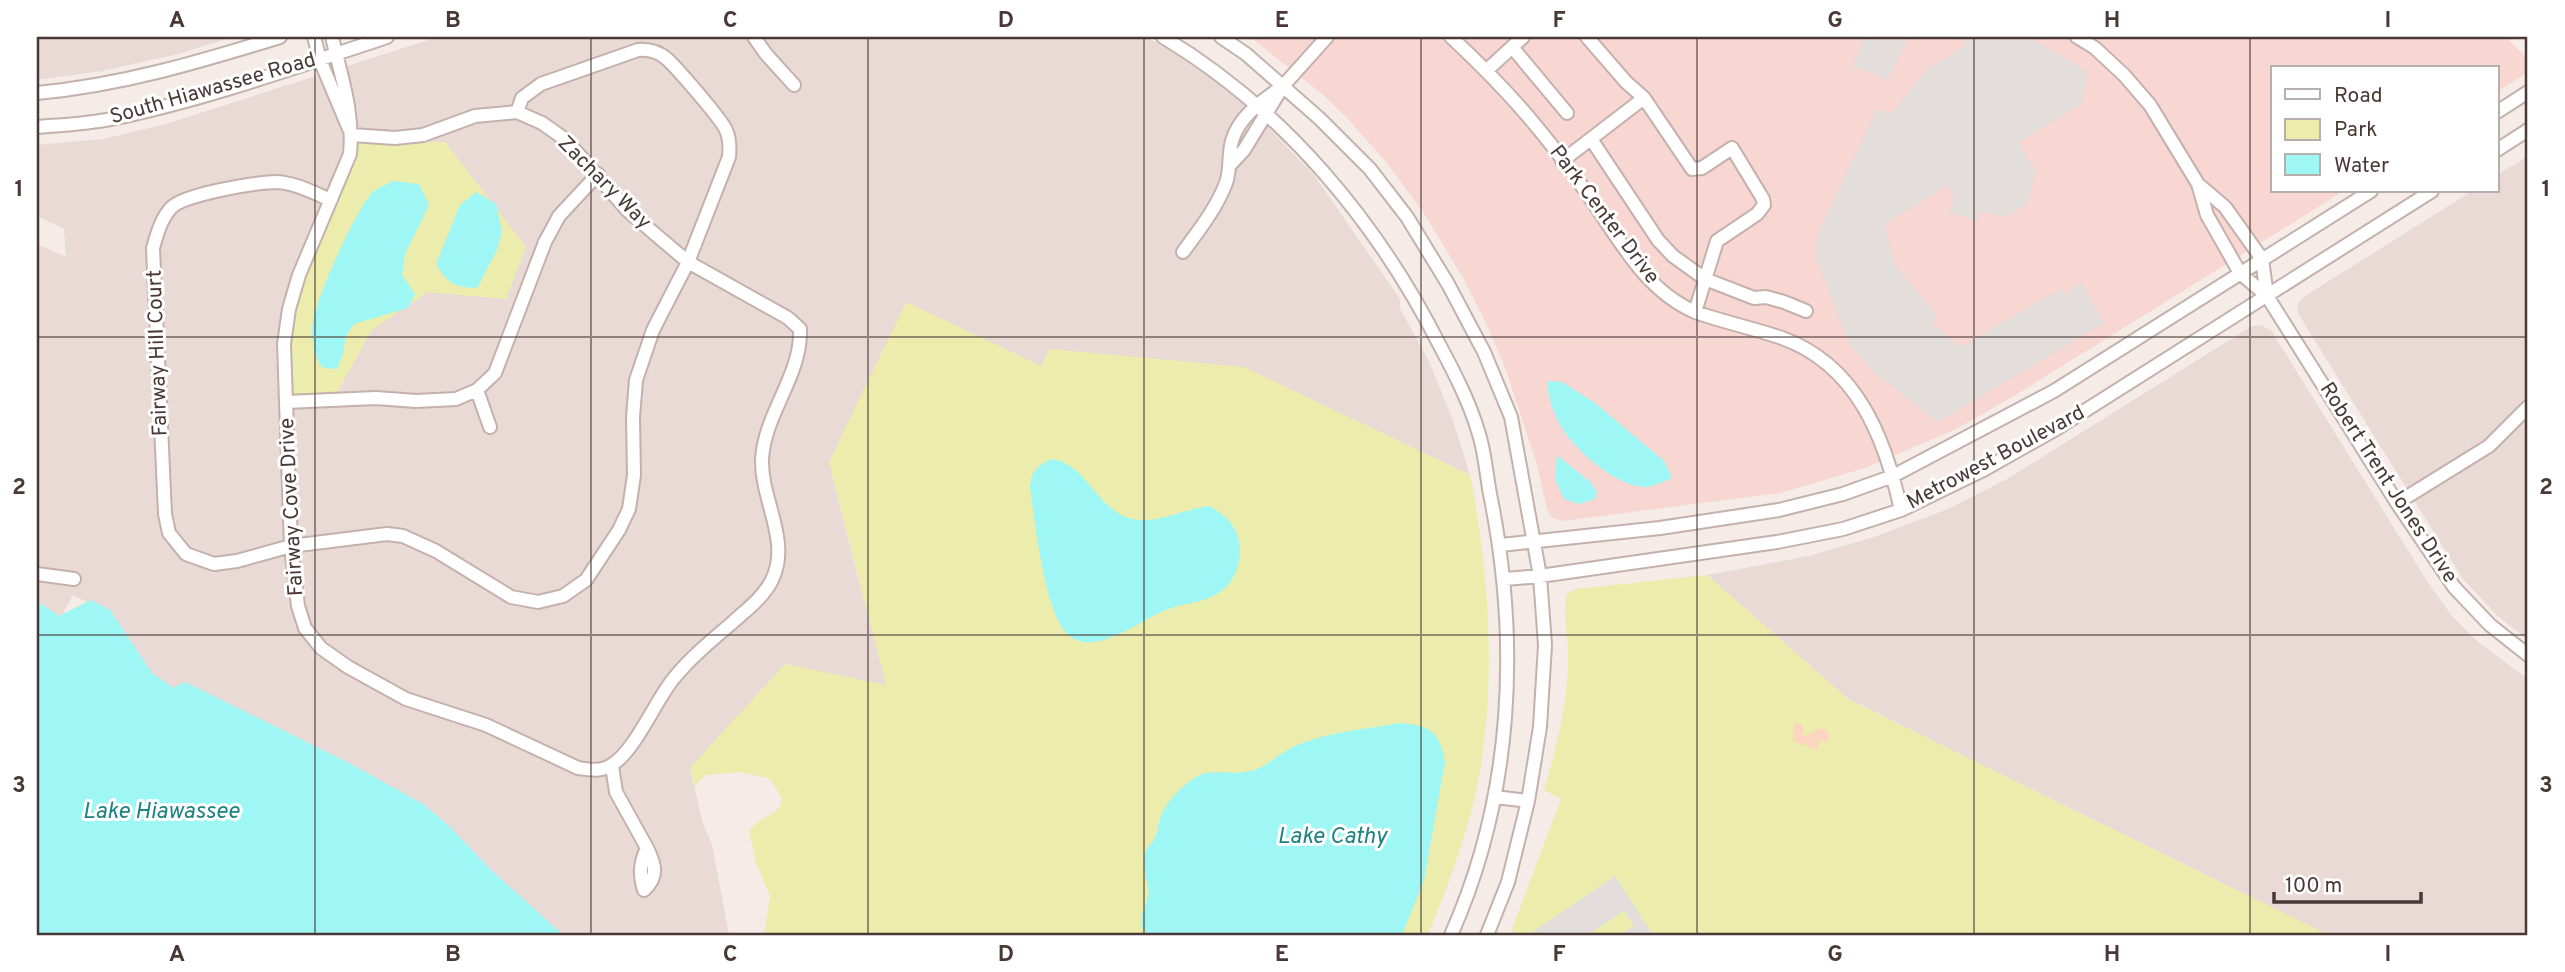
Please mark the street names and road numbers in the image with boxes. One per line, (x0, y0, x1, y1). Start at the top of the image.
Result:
street label: South Hiawassee Road (107, 47, 319, 131)
street label: Zachary Way (551, 130, 657, 236)
street label: Park Center Drive (1543, 140, 1665, 290)
street label: Fairway Hill Court (142, 269, 174, 437)
street label: Robert Trent Jones Drive (2313, 377, 2463, 589)
street label: Metrowest Boulevard (1902, 400, 2090, 516)
street label: Fairway Cove Drive (274, 417, 310, 597)

